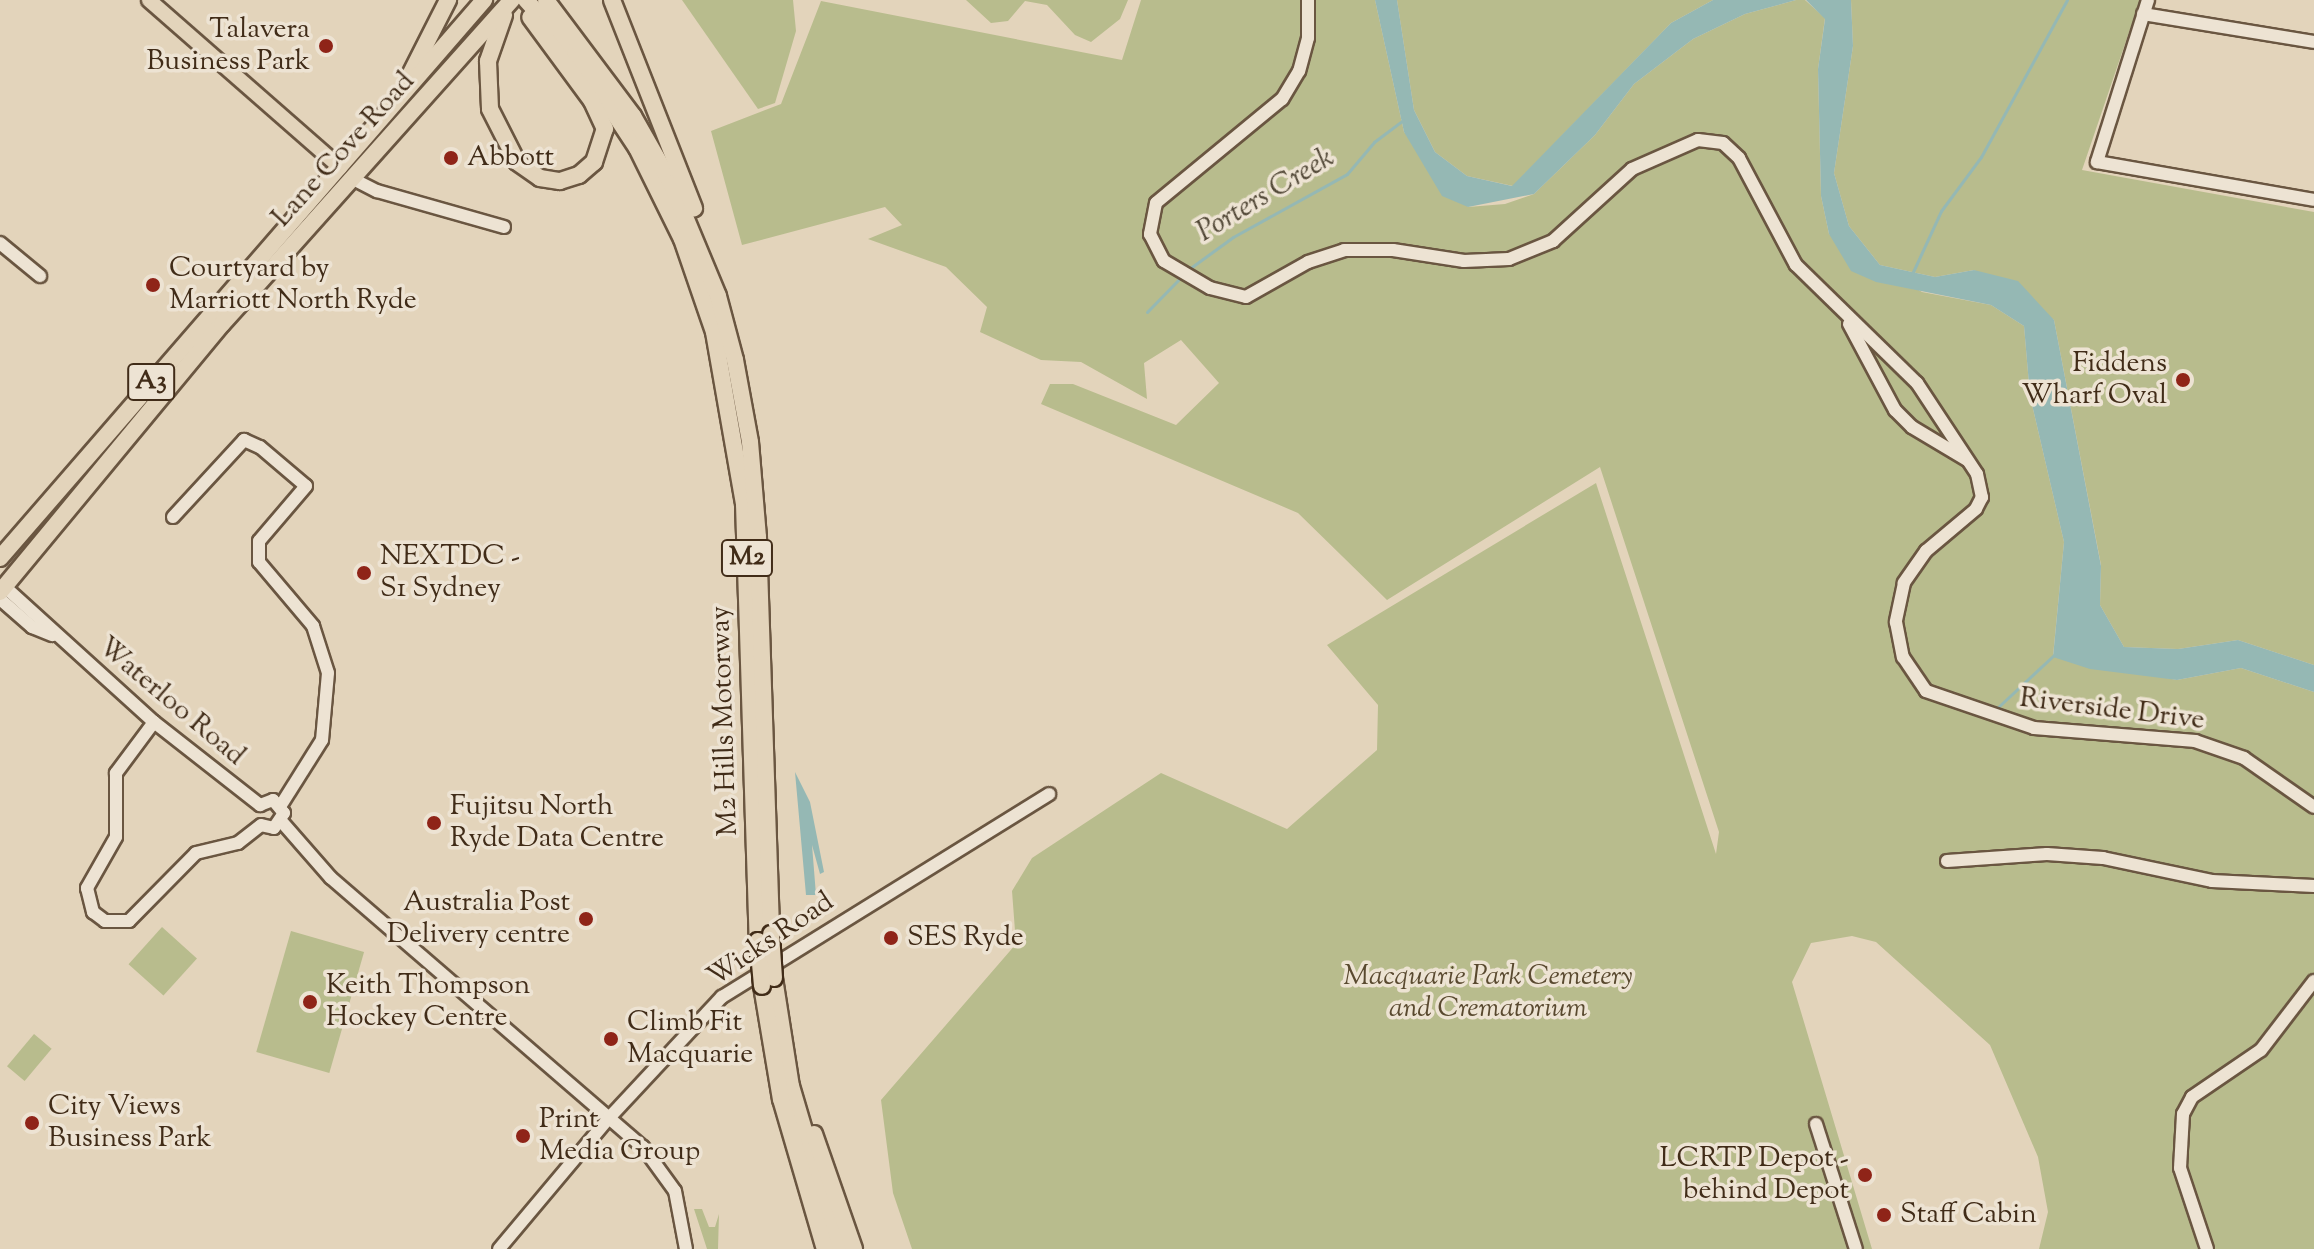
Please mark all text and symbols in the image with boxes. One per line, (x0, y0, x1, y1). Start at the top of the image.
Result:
place label: Talavera Business Park (146, 13, 310, 79)
marker: Talavera Business Park (317, 37, 335, 55)
street label: Lane Cove Road (266, 66, 422, 234)
place label: Abbott (467, 141, 554, 175)
water label: Porters Creek (1191, 141, 1341, 251)
marker: Abbott (442, 149, 460, 167)
place label: Courtyard by Marriott North Ryde (169, 252, 417, 318)
marker: Courtyard by Marriott North Ryde (144, 276, 162, 294)
place label: Fiddens Wharf Oval (2022, 347, 2167, 413)
road number: A3 (127, 360, 175, 404)
marker: Fiddens Wharf Oval (2174, 371, 2192, 389)
road number: M2 (719, 536, 775, 580)
place label: NEXTDC - S1 Sydney (380, 540, 520, 606)
marker: NEXTDC - S1 Sydney (355, 564, 373, 582)
street label: M2 Hills Motorway (704, 605, 746, 837)
street label: Waterloo Road (90, 631, 252, 773)
street label: Riverside Drive (2018, 682, 2206, 738)
place label: Fujitsu North Ryde Data Centre (450, 790, 664, 856)
marker: Fujitsu North Ryde Data Centre (425, 814, 443, 832)
place label: Australia Post Delivery centre (387, 886, 570, 952)
street label: Wicks Road (702, 886, 840, 994)
marker: Australia Post Delivery centre (577, 910, 595, 928)
place label: SES Ryde (907, 921, 1024, 955)
marker: SES Ryde (882, 929, 900, 947)
park label: Macquarie Park Cemetery and Crematorium (1343, 960, 1633, 1026)
place label: Keith Thompson Hockey Centre (326, 969, 530, 1035)
marker: Keith Thompson Hockey Centre (301, 993, 319, 1011)
place label: Climb Fit Macquarie (627, 1006, 753, 1072)
marker: Climb Fit Macquarie (602, 1030, 620, 1048)
place label: City Views Business Park (48, 1090, 212, 1156)
place label: Print Media Group (539, 1103, 700, 1169)
marker: City Views Business Park (23, 1114, 41, 1132)
marker: Print Media Group (514, 1127, 532, 1145)
place label: LCRTP Depot - behind Depot (1660, 1142, 1849, 1208)
marker: LCRTP Depot - behind Depot (1856, 1166, 1874, 1184)
place label: Staff Cabin (1900, 1198, 2037, 1232)
marker: Staff Cabin (1875, 1206, 1893, 1224)

